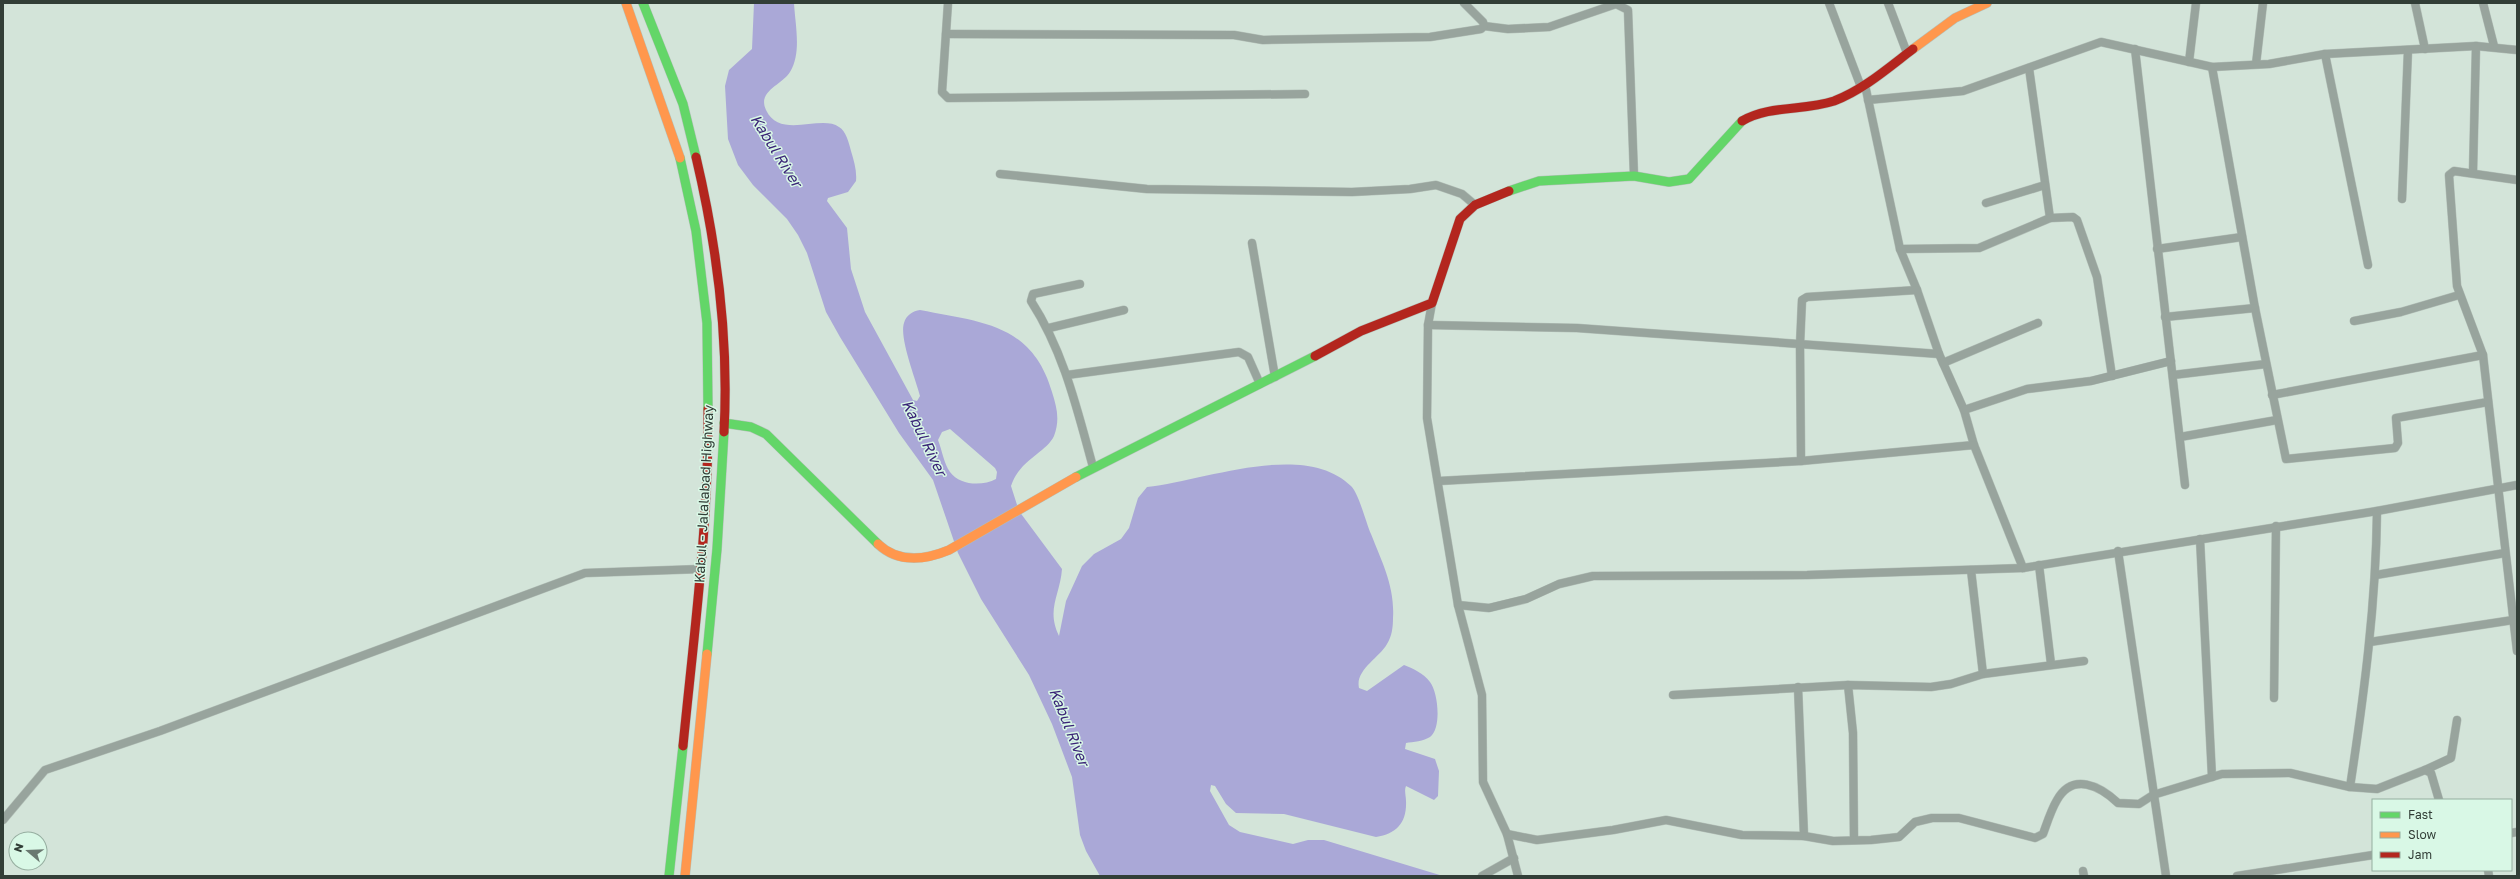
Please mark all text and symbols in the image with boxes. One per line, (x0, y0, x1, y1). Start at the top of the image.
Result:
water label: Kabul River (747, 111, 807, 192)
water label: Kabul River (899, 397, 952, 480)
street label: Kabul - Jalalabad Highway (690, 404, 717, 583)
water label: Kabul River (1046, 685, 1095, 770)
legend (2372, 799, 2512, 871)
text: Fast (2408, 807, 2433, 822)
text: Slow (2408, 827, 2436, 842)
north arrow (8, 831, 48, 871)
text: N (11, 842, 26, 854)
text: Jam (2408, 847, 2432, 862)

